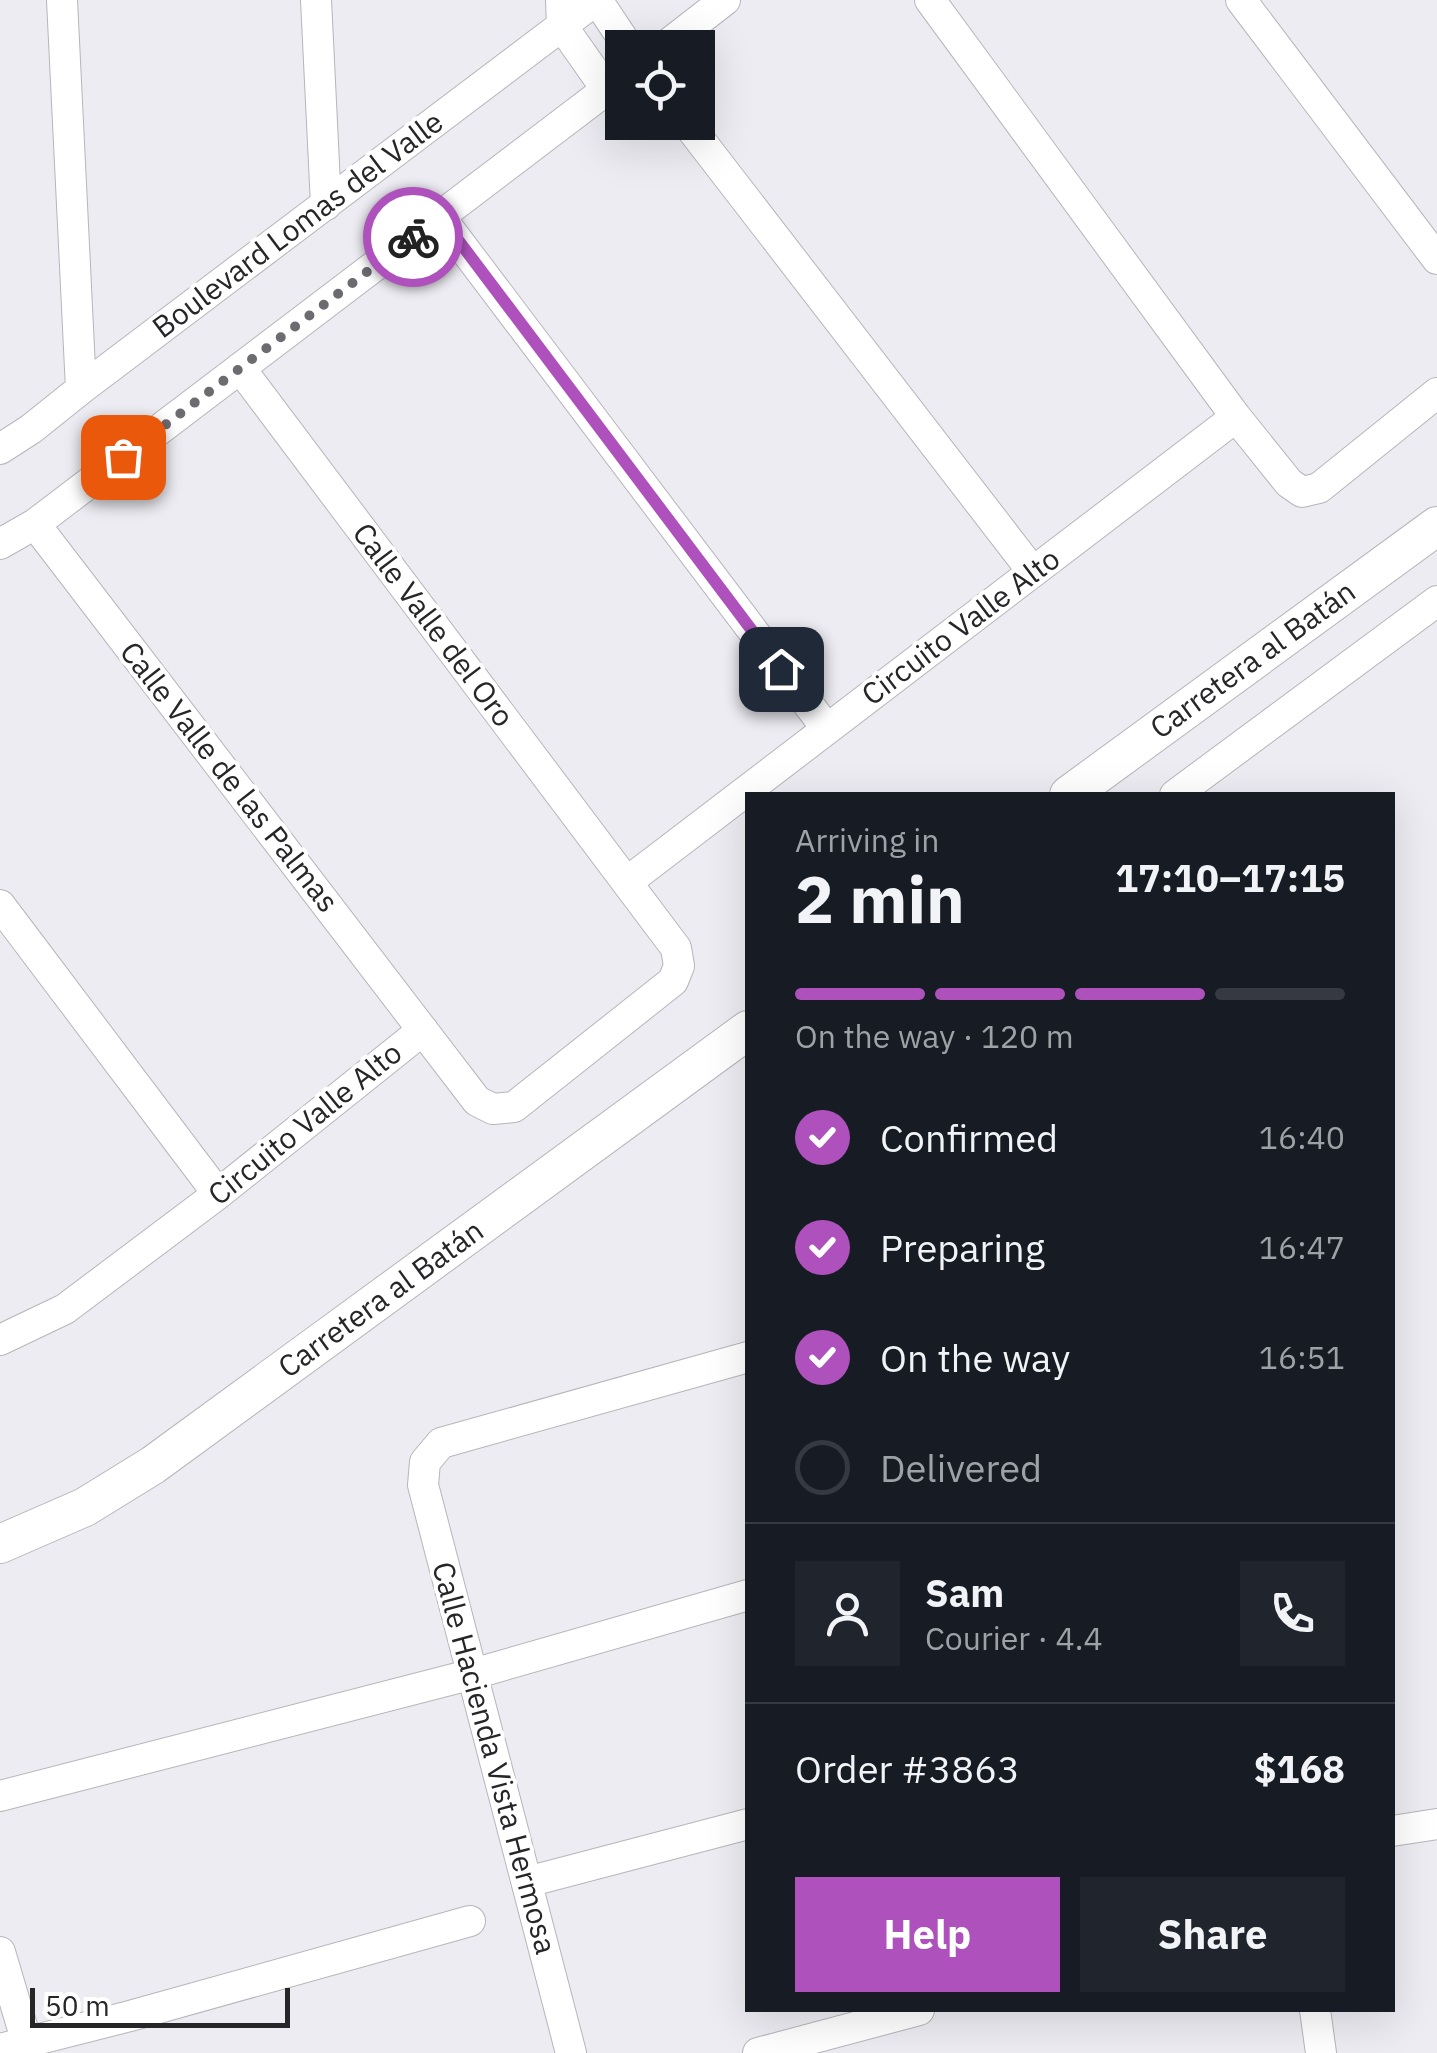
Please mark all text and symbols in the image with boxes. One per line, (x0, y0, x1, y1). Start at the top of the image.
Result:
map controls (605, 30, 715, 140)
button: locate (605, 30, 715, 140)
street label: Boulevard Lomas del Valle (144, 102, 450, 346)
courier (363, 187, 463, 287)
icon: bike (386, 210, 441, 265)
pin (81, 415, 166, 500)
icon: bag (96, 430, 151, 485)
street label: Calle Valle del Oro (345, 514, 524, 734)
street label: Circuito Valle Alto (853, 538, 1067, 713)
street label: Carretera al Batán (1142, 571, 1362, 746)
pin (739, 627, 824, 712)
street label: Calle Valle de las Palmas (112, 633, 348, 919)
icon: home (754, 642, 809, 697)
text: Arriving in (795, 819, 940, 861)
text: 17:10–17:15 (1115, 853, 1345, 902)
text: 2 min (795, 856, 965, 941)
text: On the way · 120 m (795, 1015, 1074, 1057)
street label: Circuito Valle Alto (199, 1033, 409, 1213)
icon: check (795, 1110, 850, 1165)
text: Confirmed (880, 1113, 1058, 1162)
text: 16:40 (1259, 1116, 1345, 1158)
street label: Carretera al Batán (270, 1210, 490, 1385)
icon: check (795, 1220, 850, 1275)
text: Preparing (880, 1223, 1045, 1272)
text: 16:47 (1259, 1226, 1345, 1268)
icon: check (795, 1330, 850, 1385)
text: On the way (880, 1333, 1070, 1382)
text: 16:51 (1259, 1336, 1345, 1378)
text: Delivered (880, 1443, 1042, 1492)
street label: Calle Hacienda Vista Hermosa (424, 1557, 567, 1958)
button: person (795, 1561, 900, 1666)
button: phone (1240, 1561, 1345, 1666)
text: Sam (925, 1568, 1004, 1617)
text: Courier · 4.4 (925, 1617, 1103, 1659)
text: Order #3863 (795, 1744, 1020, 1793)
text: $168 (1254, 1744, 1345, 1793)
button: Help (795, 1877, 1060, 1992)
button: Share (1080, 1877, 1345, 1992)
scale bar (30, 1983, 290, 2028)
text: 50 m (45, 1987, 110, 2024)

